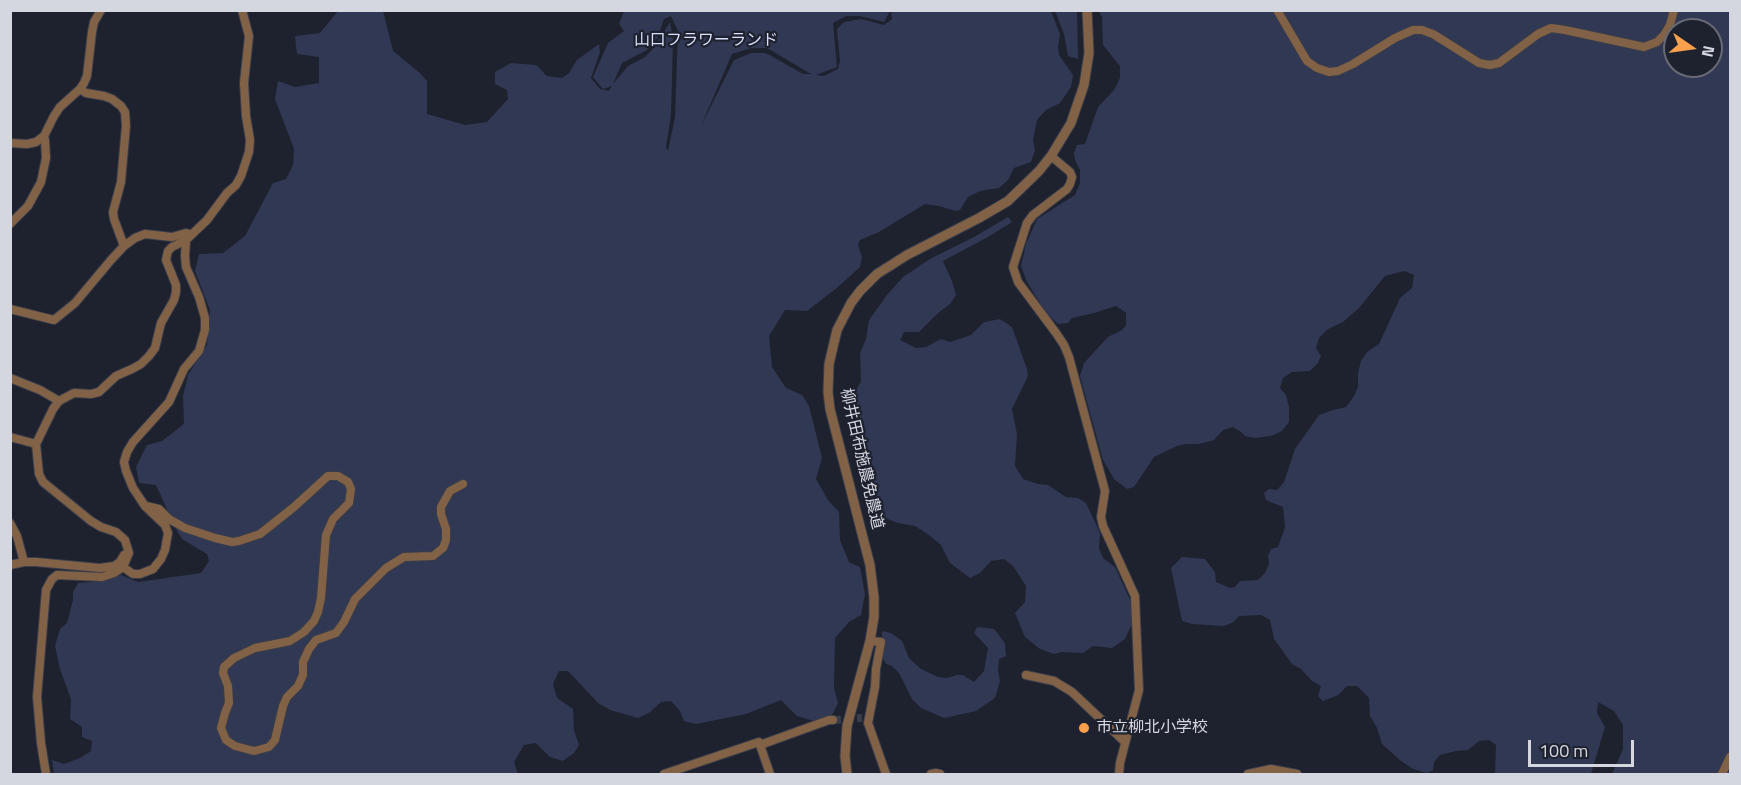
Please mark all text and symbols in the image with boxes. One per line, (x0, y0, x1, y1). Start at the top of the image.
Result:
north arrow (1663, 18, 1723, 78)
park label: 山口フラワーランド (634, 31, 778, 51)
text: N (1696, 43, 1722, 60)
street label: 柳井田布施農免農道 (835, 387, 887, 531)
place label: 市立柳北小学校 (1096, 718, 1208, 738)
marker: 市立柳北小学校 (1077, 721, 1091, 735)
scale bar (1531, 728, 1638, 766)
text: 100 m (1539, 737, 1588, 764)

